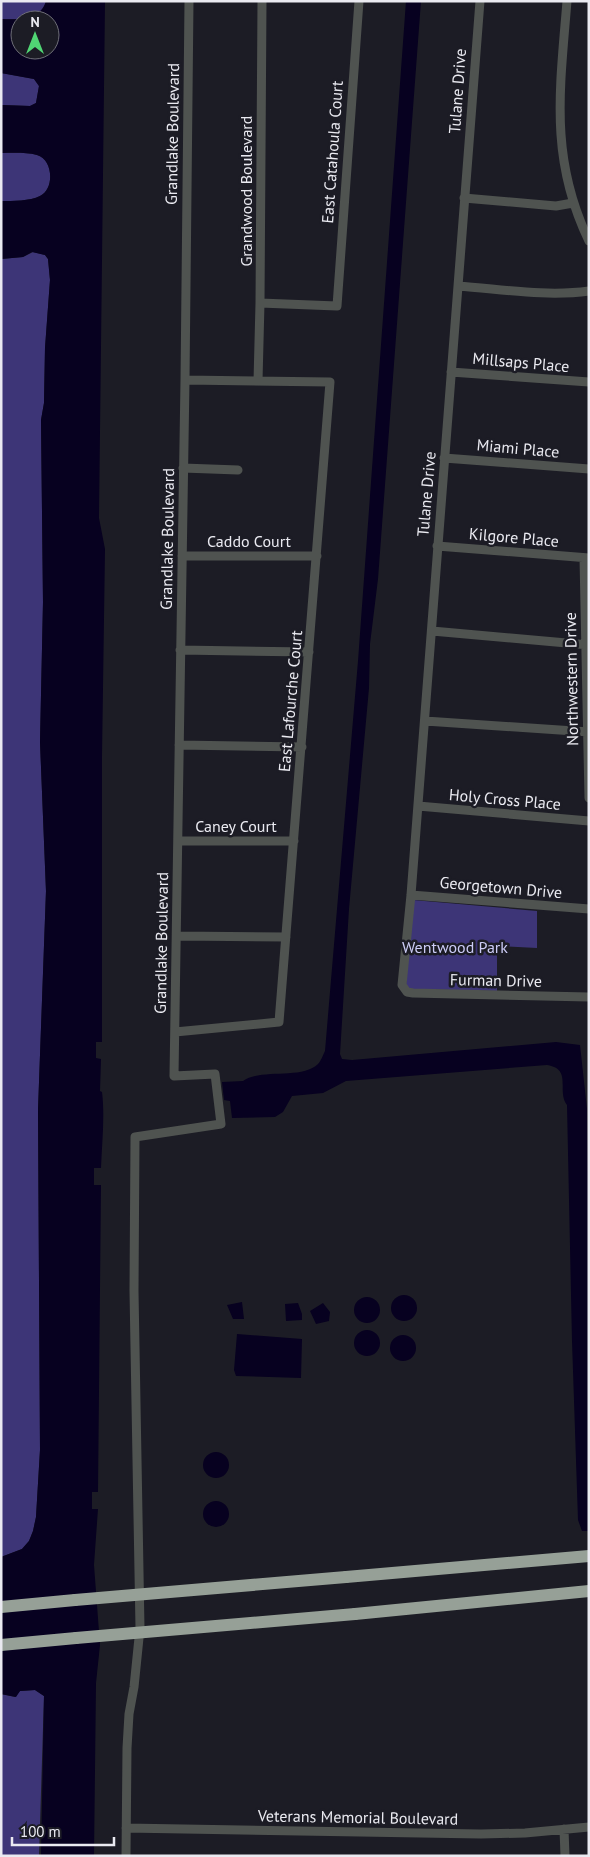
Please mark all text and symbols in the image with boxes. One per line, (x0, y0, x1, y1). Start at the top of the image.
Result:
north arrow (10, 10, 60, 60)
text: N (30, 13, 40, 31)
street label: Tulane Drive (444, 48, 470, 134)
street label: Grandlake Boulevard (161, 63, 183, 205)
street label: East Catahoula Court (317, 79, 347, 224)
street label: Grandwood Boulevard (236, 116, 256, 266)
street label: Millsaps Place (472, 348, 570, 376)
street label: Miami Place (476, 434, 560, 462)
street label: Tulane Drive (412, 451, 440, 537)
street label: Grandlake Boulevard (156, 468, 178, 610)
street label: Kilgore Place (468, 523, 560, 551)
street label: Caddo Court (207, 531, 292, 551)
street label: Northwestern Drive (560, 612, 582, 746)
street label: East Lafourche Court (274, 629, 306, 773)
street label: Holy Cross Place (448, 784, 562, 814)
street label: Caney Court (195, 816, 277, 836)
street label: Grandlake Boulevard (150, 872, 172, 1014)
street label: Georgetown Drive (439, 872, 563, 902)
park label: Wentwood Park (402, 937, 508, 957)
street label: Furman Drive (450, 969, 542, 991)
street label: Veterans Memorial Boulevard (257, 1805, 458, 1829)
scale bar (12, 1814, 115, 1846)
text: 100 m (20, 1822, 61, 1841)

